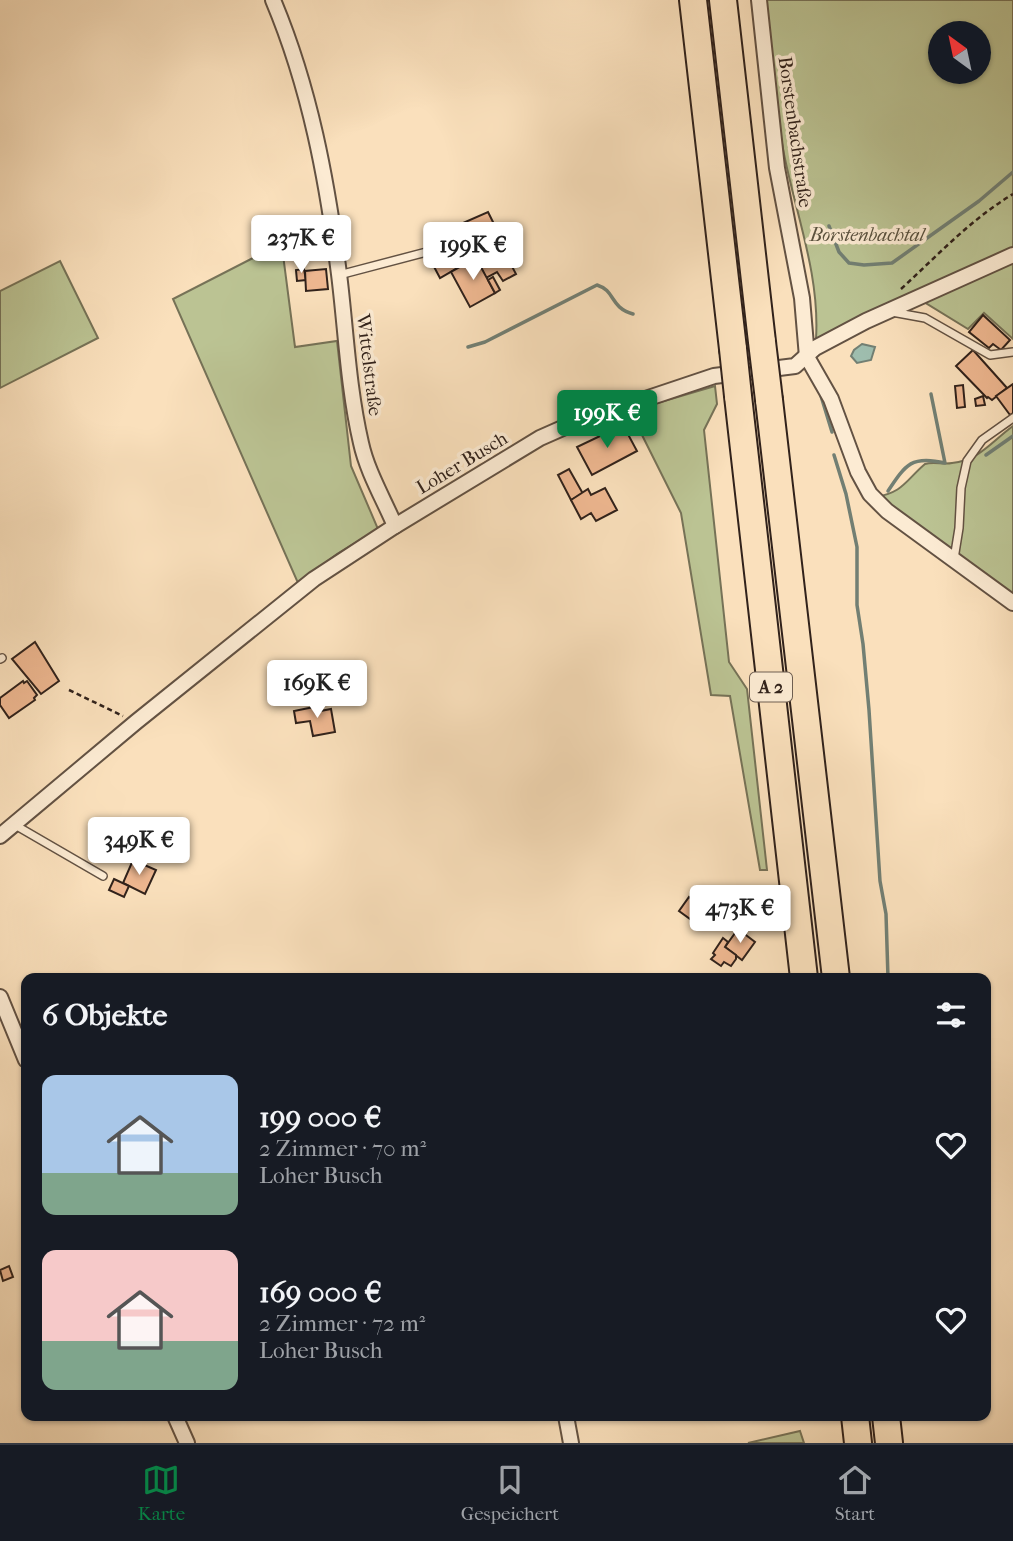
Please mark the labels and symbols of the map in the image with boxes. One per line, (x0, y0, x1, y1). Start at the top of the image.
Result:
north arrow (928, 21, 990, 84)
street label: Borstenbachstraße (774, 55, 816, 209)
pin: 237K € (244, 216, 358, 275)
pin: 199K € (416, 222, 530, 282)
park label: Borstenbachtal (809, 224, 927, 246)
street label: Wittelstraße (352, 312, 386, 417)
pin: 199K € (550, 391, 664, 450)
street label: Loher Busch (413, 427, 512, 499)
pin: 169K € (260, 660, 374, 720)
road number: A 2 (750, 672, 792, 702)
pin: 349K € (82, 818, 196, 877)
pin: 473K € (683, 886, 797, 945)

